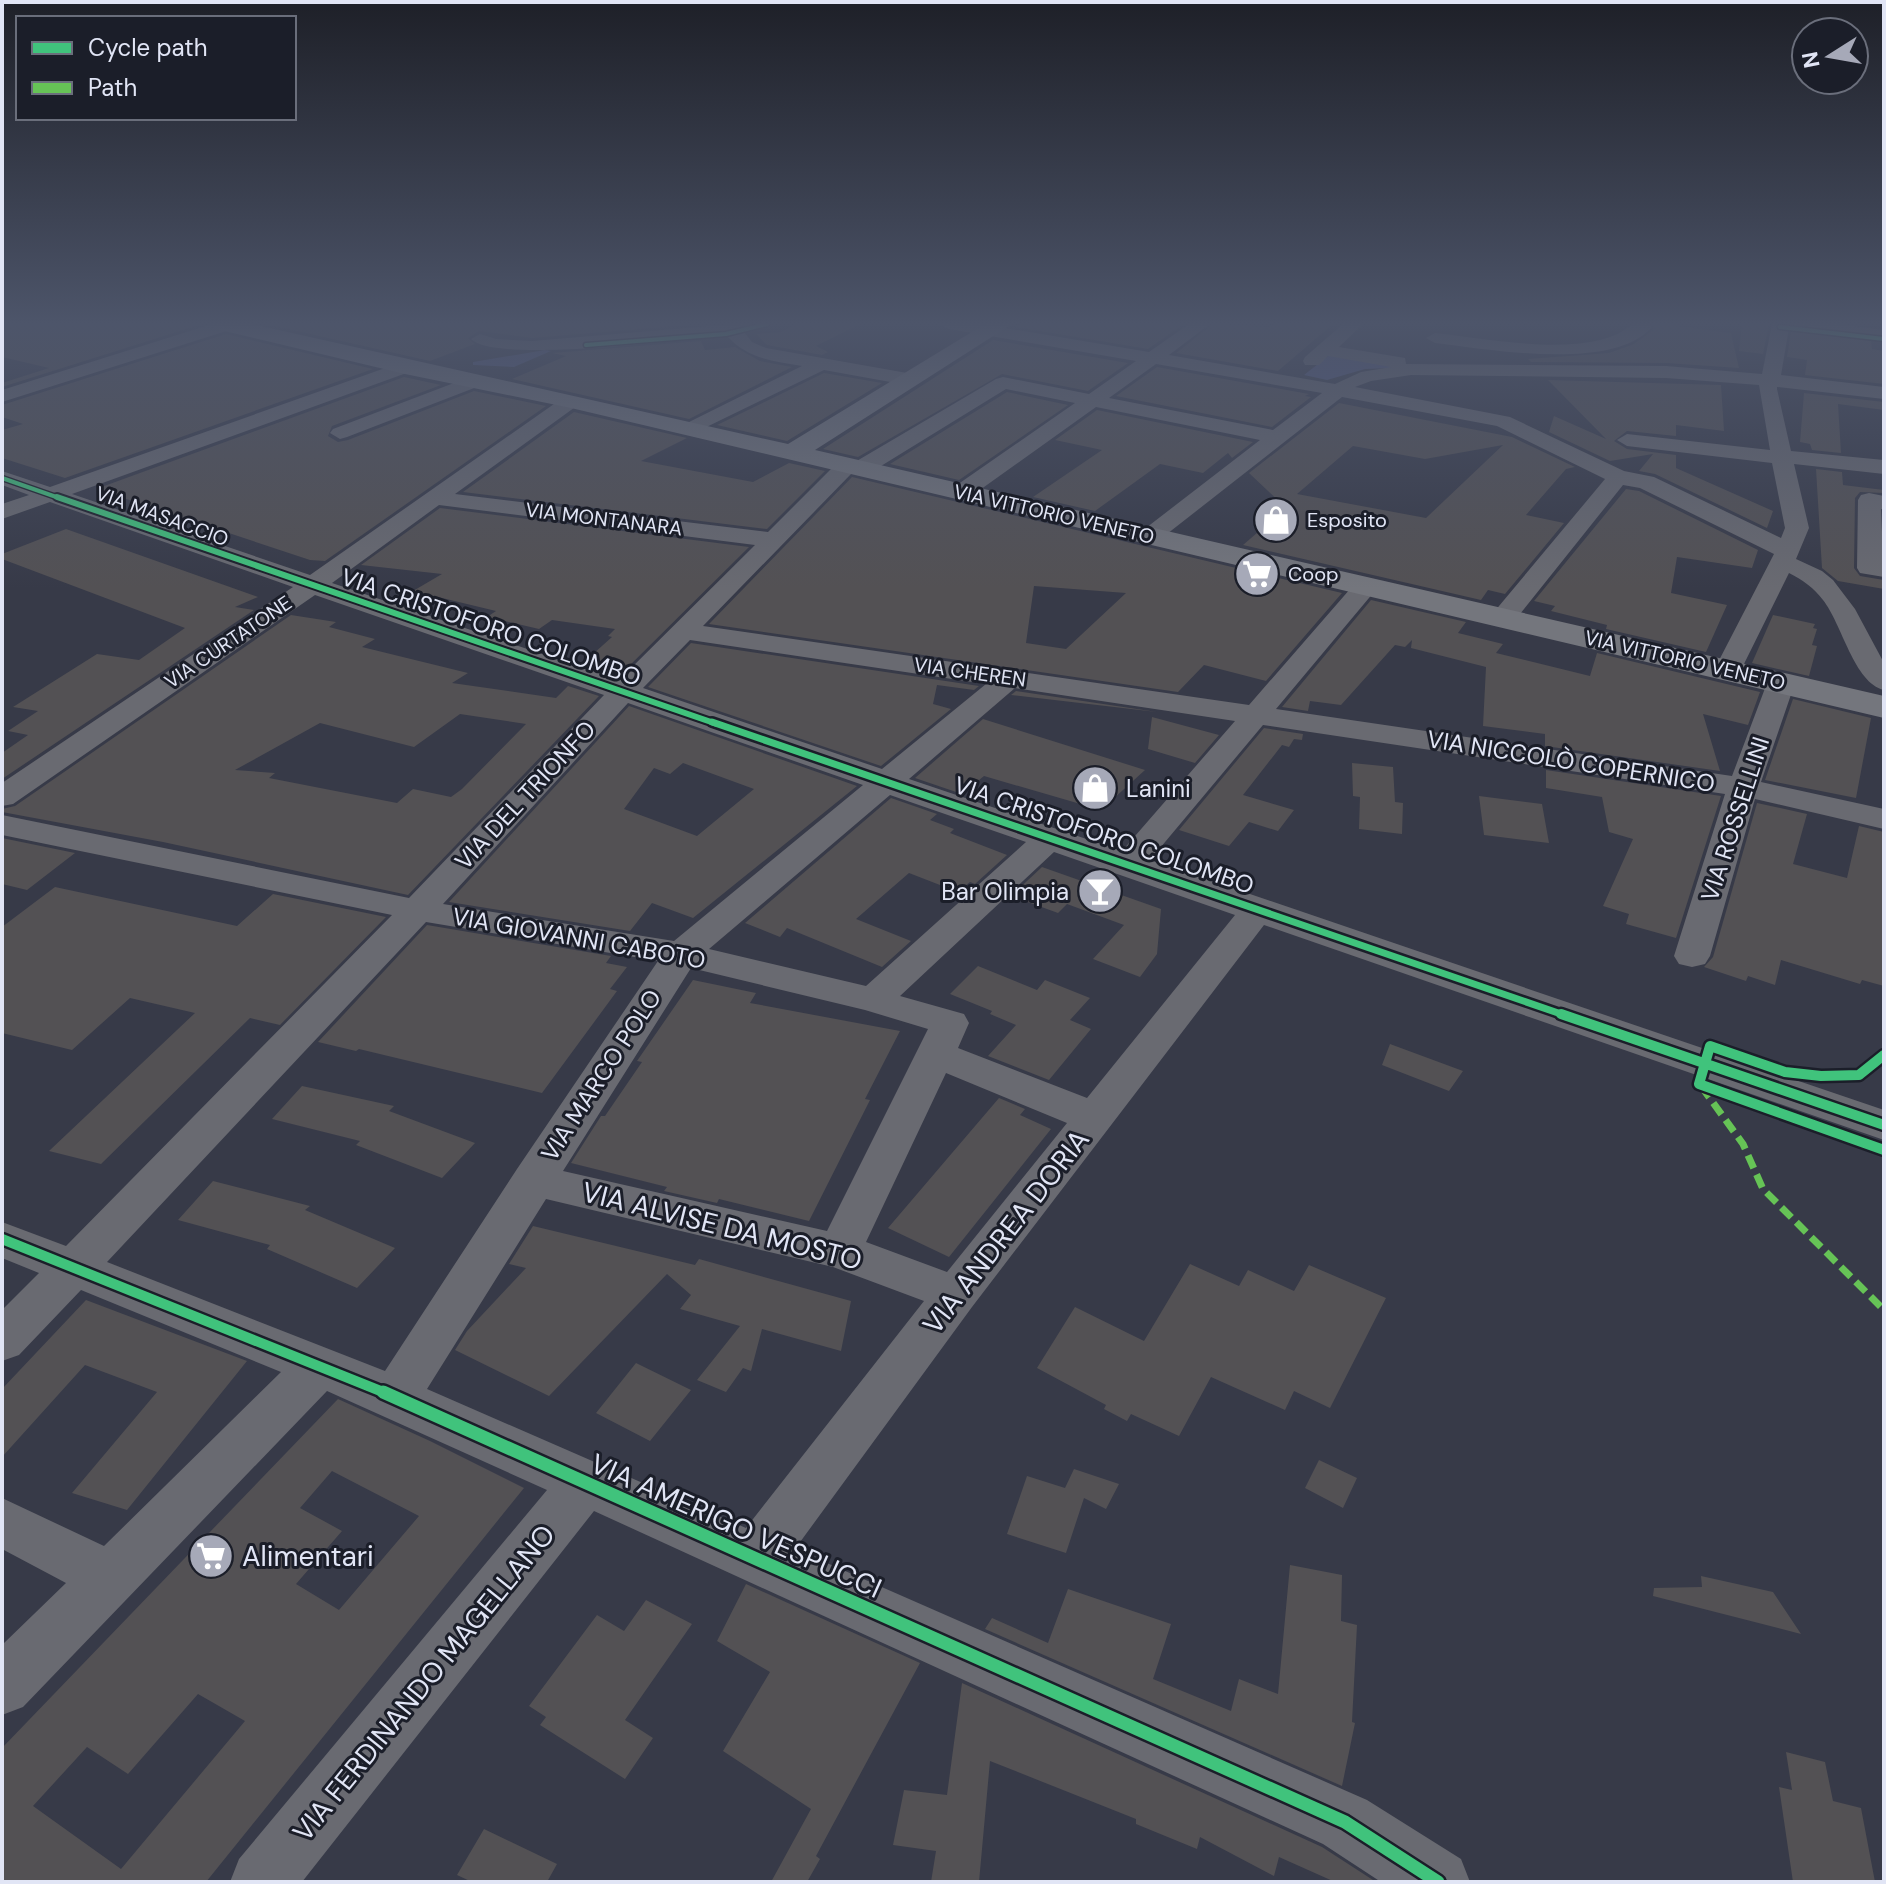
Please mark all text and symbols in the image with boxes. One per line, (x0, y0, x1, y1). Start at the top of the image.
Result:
legend (16, 16, 296, 120)
north arrow (1790, 16, 1870, 96)
text: Cycle path (88, 32, 207, 63)
text: N (1795, 49, 1827, 70)
text: Path (88, 72, 137, 103)
street label: VIA VITTORIO VENETO (951, 478, 1157, 550)
street label: VIA MASACCIO (92, 480, 232, 552)
street label: VIA MONTANARA (524, 496, 684, 542)
shop icon: Esposito (1252, 496, 1300, 544)
place label: Esposito (1307, 507, 1387, 533)
supermarket icon: Coop (1233, 550, 1281, 598)
street label: VIA CRISTOFORO COLOMBO (337, 561, 645, 693)
place label: Coop (1288, 561, 1339, 587)
street label: VIA CURTATONE (159, 590, 297, 694)
street label: VIA VITTORIO VENETO (1582, 624, 1788, 696)
street label: VIA CHEREN (912, 651, 1028, 693)
street label: VIA DEL TRIONFO (448, 714, 602, 876)
street label: VIA NICCOLÒ COPERNICO (1425, 723, 1717, 799)
street label: VIA ROSSELLINI (1694, 733, 1776, 905)
shop icon: Lanini (1071, 764, 1119, 812)
street label: VIA CRISTOFORO COLOMBO (950, 769, 1258, 901)
place label: Lanini (1126, 773, 1191, 804)
bar icon: Bar Olimpia (1076, 867, 1124, 915)
place label: Bar Olimpia (941, 876, 1069, 907)
street label: VIA GIOVANNI CABOTO (450, 900, 708, 976)
street label: VIA MARCO POLO (534, 983, 668, 1167)
street label: VIA ANDREA DORIA (915, 1122, 1097, 1342)
street label: VIA ALVISE DA MOSTO (578, 1173, 866, 1279)
street label: VIA AMERIGO VESPUCCI (585, 1445, 887, 1607)
street label: VIA FERDINANDO MAGELLANO (285, 1517, 563, 1849)
supermarket icon: Alimentari (187, 1532, 235, 1580)
place label: Alimentari (242, 1538, 374, 1575)

